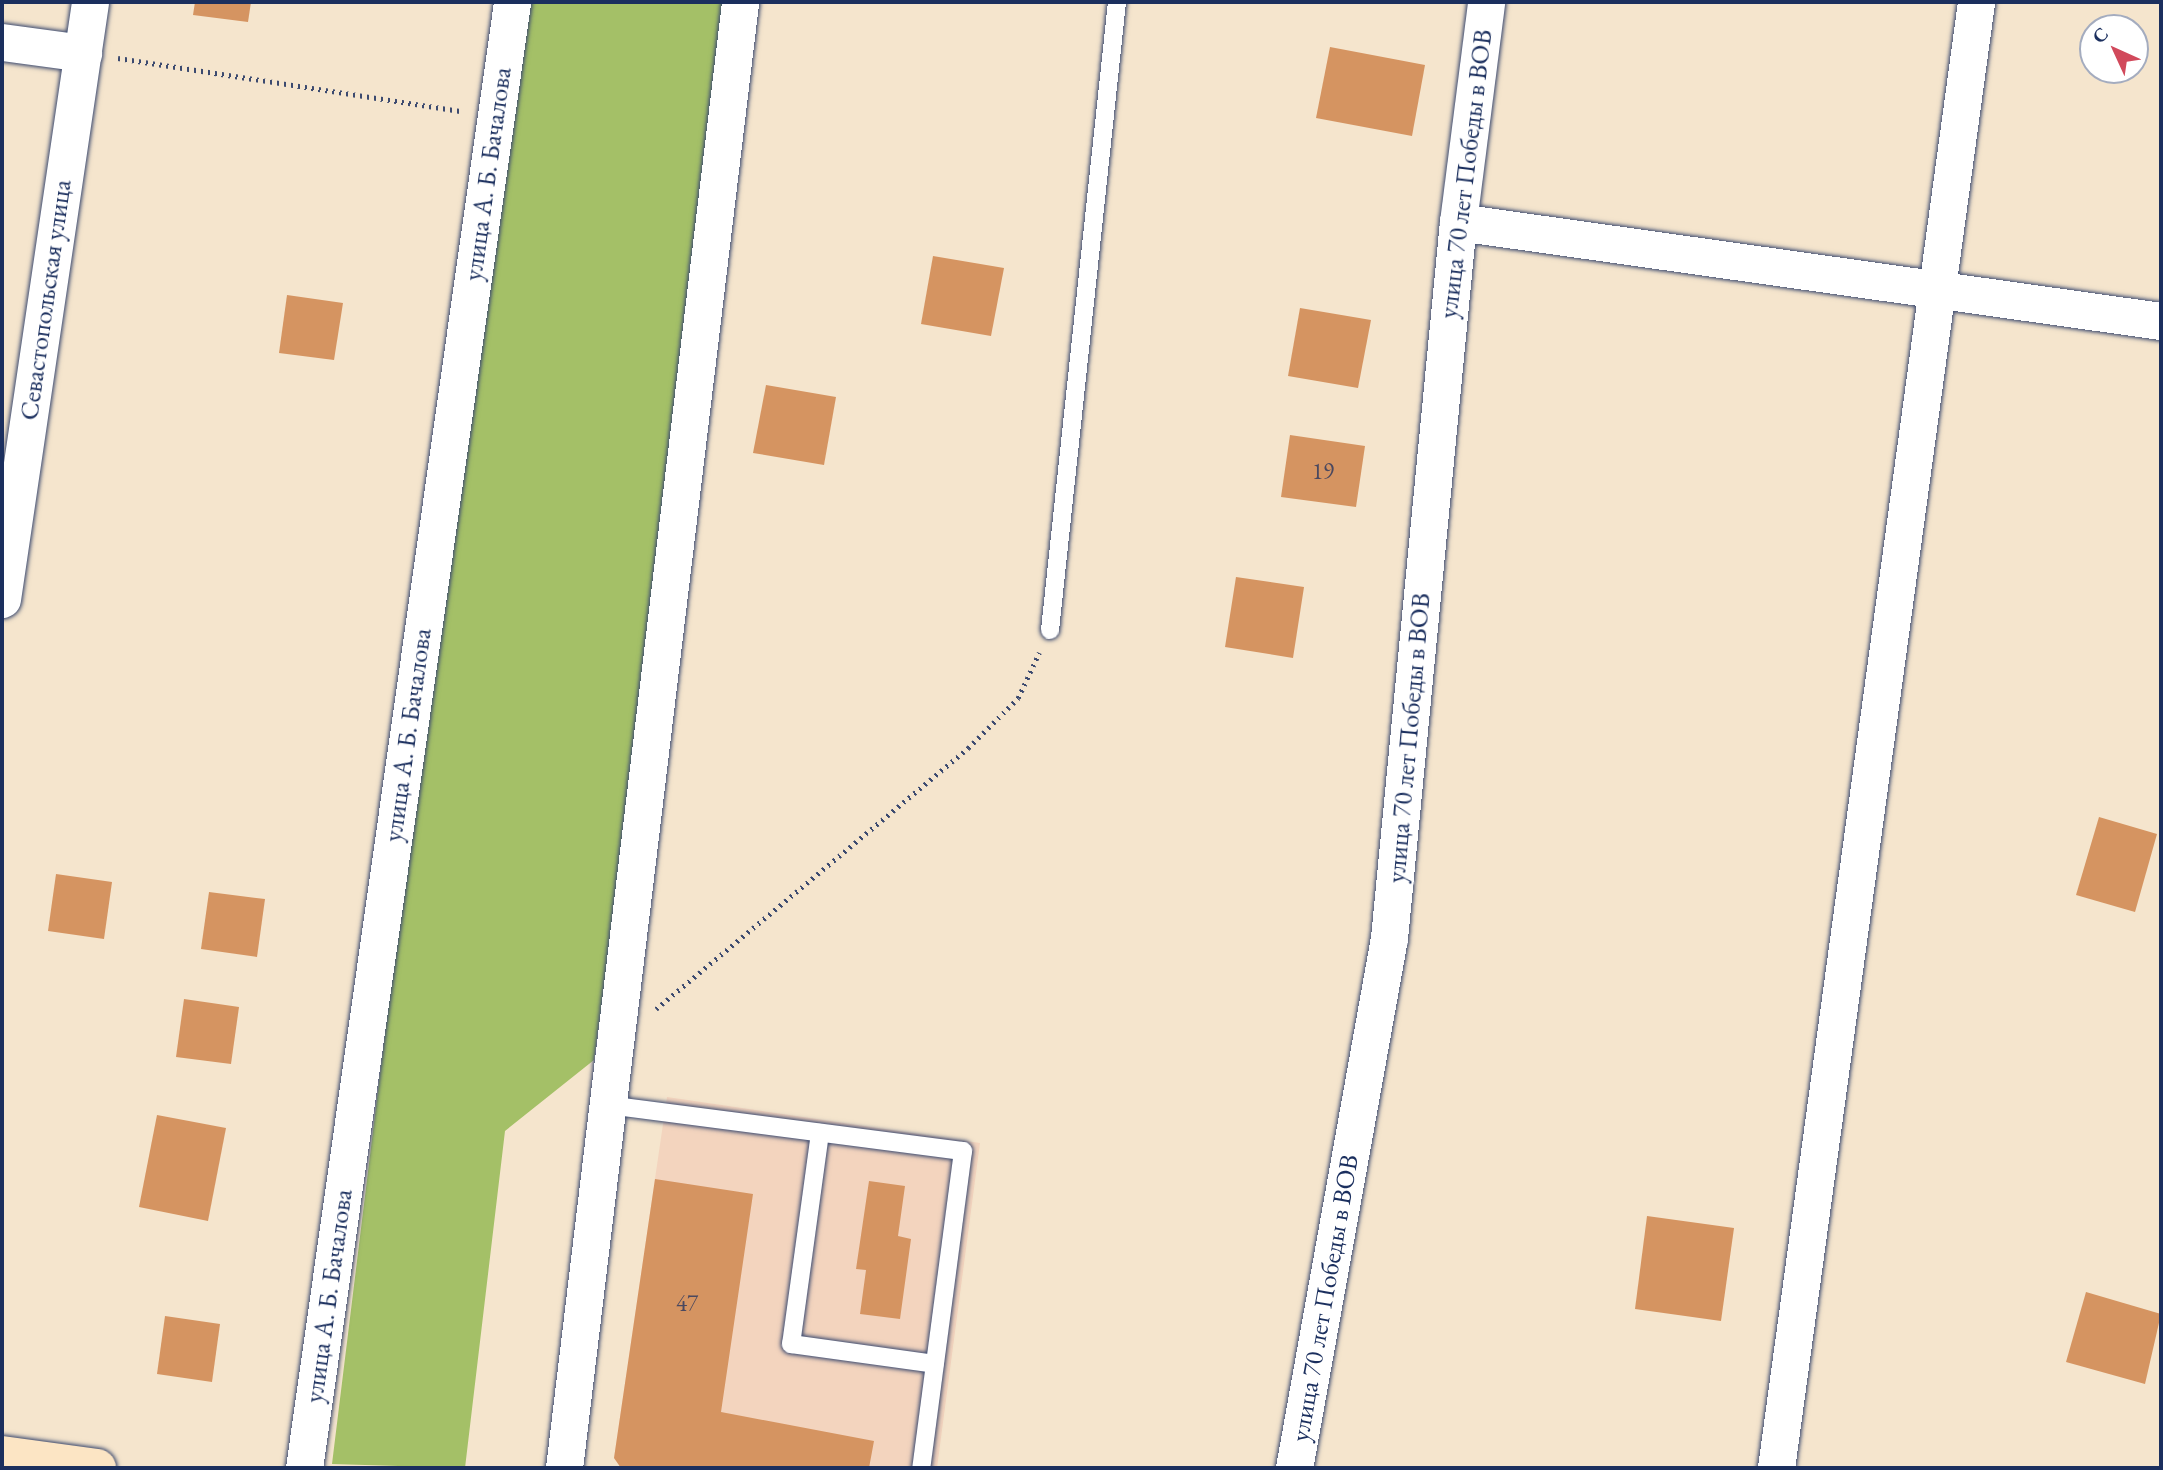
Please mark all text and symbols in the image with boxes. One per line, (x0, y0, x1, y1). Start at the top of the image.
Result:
north arrow (2079, 14, 2149, 84)
text: С (2087, 22, 2114, 49)
street label: улица 70 лет Победы в ВОВ (1433, 28, 1499, 320)
street label: улица А. Б. Бачалова (458, 65, 518, 283)
street label: Севастопольская улица (14, 178, 78, 422)
house number: 19 (1312, 457, 1334, 485)
street label: улица 70 лет Победы в ВОВ (1381, 592, 1437, 884)
street label: улица А. Б. Бачалова (378, 626, 438, 844)
street label: улица 70 лет Победы в ВОВ (1284, 1152, 1366, 1444)
street label: улица А. Б. Бачалова (299, 1187, 359, 1405)
house number: 47 (676, 1289, 698, 1317)

